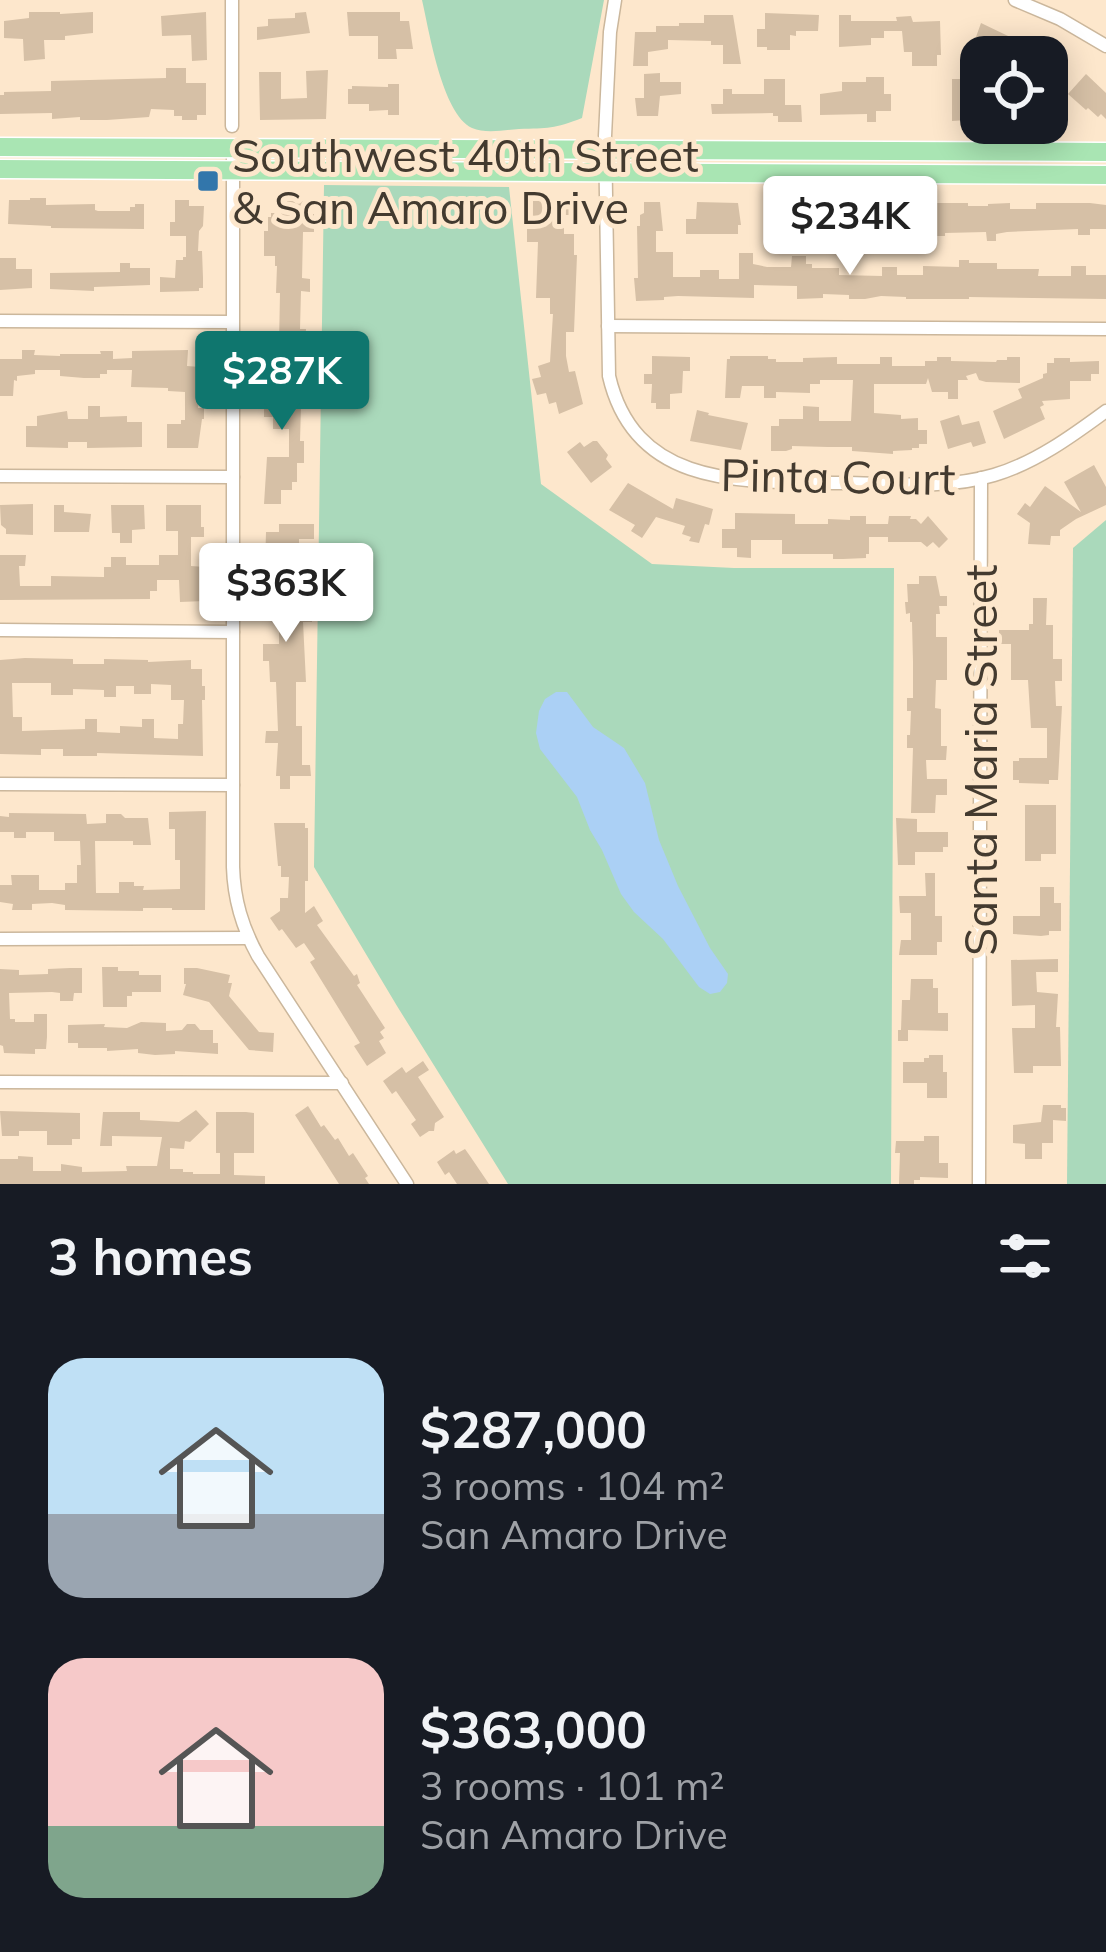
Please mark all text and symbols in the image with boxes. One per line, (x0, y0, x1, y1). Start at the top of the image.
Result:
map controls (960, 36, 1068, 144)
button: locate (960, 36, 1068, 144)
place label: Southwest 40th Street & San Amaro Drive (232, 127, 699, 235)
marker: Southwest 40th Street & San Amaro Drive (195, 168, 221, 194)
pin: $234K (766, 176, 934, 278)
text: $234K (790, 190, 910, 239)
pin: $287K (198, 331, 366, 433)
text: $287K (222, 345, 342, 394)
street label: Pinta Court (720, 446, 956, 506)
pin: $363K (202, 543, 370, 645)
text: $363K (226, 557, 346, 606)
street label: Santa Maria Street (952, 564, 1008, 956)
icon: filters (992, 1223, 1058, 1289)
text: 3 homes (48, 1224, 253, 1288)
text: $287,000 (420, 1397, 647, 1461)
icon: home (144, 1406, 288, 1550)
text: 3 rooms · 104 m² (420, 1461, 724, 1510)
text: San Amaro Drive (420, 1510, 728, 1559)
text: $363,000 (420, 1697, 647, 1761)
icon: home (144, 1706, 288, 1850)
text: 3 rooms · 101 m² (420, 1761, 724, 1810)
text: San Amaro Drive (420, 1810, 728, 1859)

